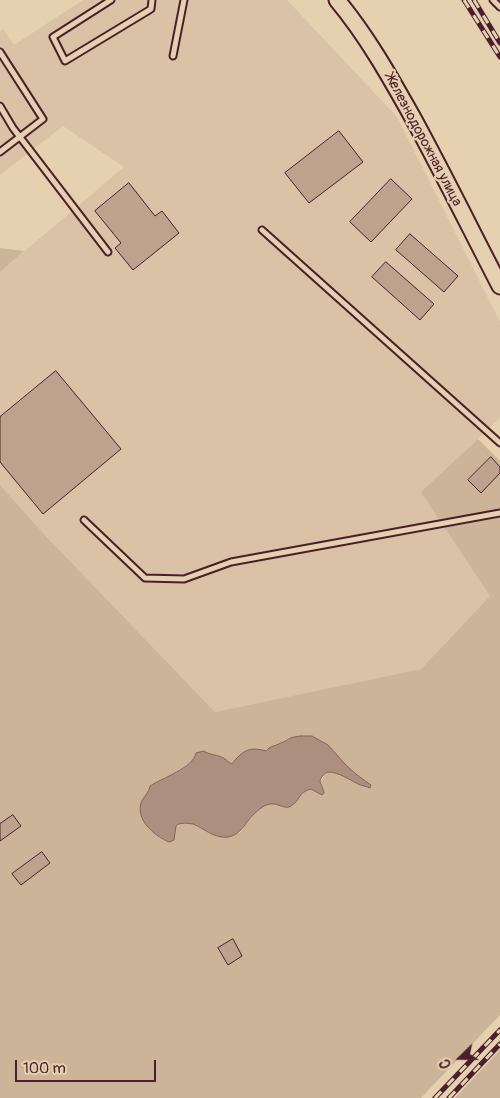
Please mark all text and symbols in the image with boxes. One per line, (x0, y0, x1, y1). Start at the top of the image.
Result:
street label: Железнодорожная улица (381, 71, 465, 209)
north arrow (435, 1033, 485, 1083)
scale bar (18, 1050, 159, 1082)
text: С (436, 1057, 455, 1071)
text: 100 m (23, 1059, 66, 1078)

